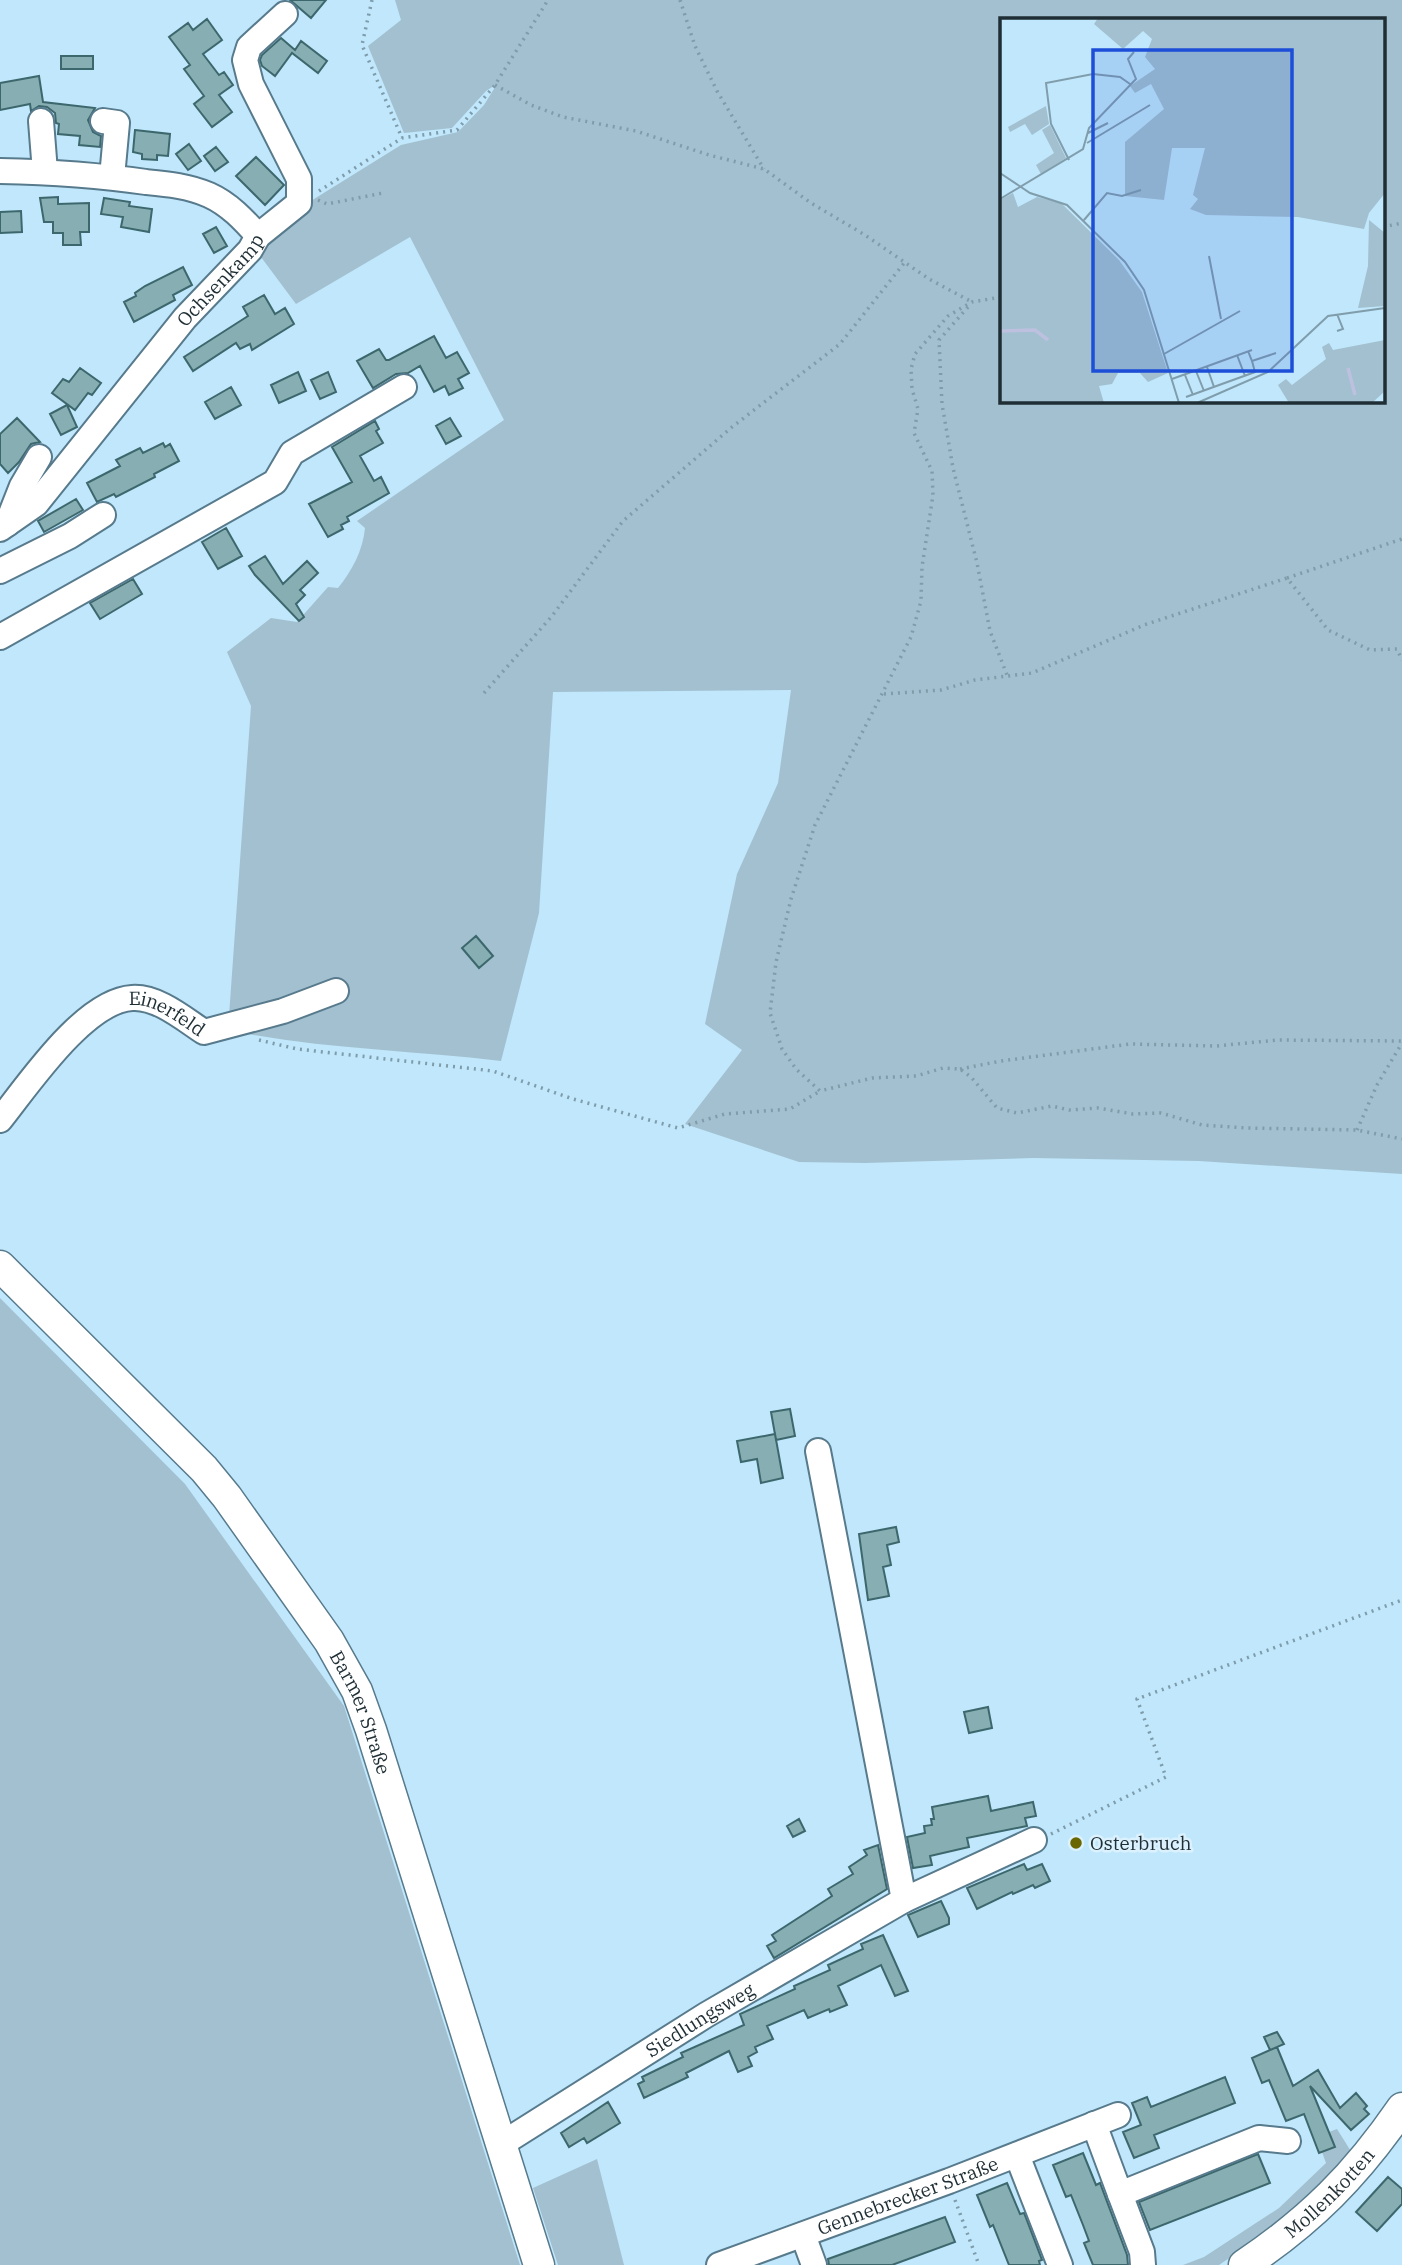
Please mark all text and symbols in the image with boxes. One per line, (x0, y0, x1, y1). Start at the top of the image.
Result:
inset map (1000, 18, 1384, 402)
street label: Ochsenkamp (171, 229, 269, 331)
street label: Einerfeld (129, 986, 210, 1041)
street label: Barmer Straße (325, 1646, 396, 1777)
place label: Osterbruch (1090, 1831, 1192, 1855)
marker: Osterbruch (1068, 1835, 1084, 1851)
street label: Siedlungsweg (641, 1977, 759, 2062)
street label: Mollenkotten (1279, 2143, 1380, 2243)
street label: Gennebrecker Straße (814, 2151, 1002, 2240)

